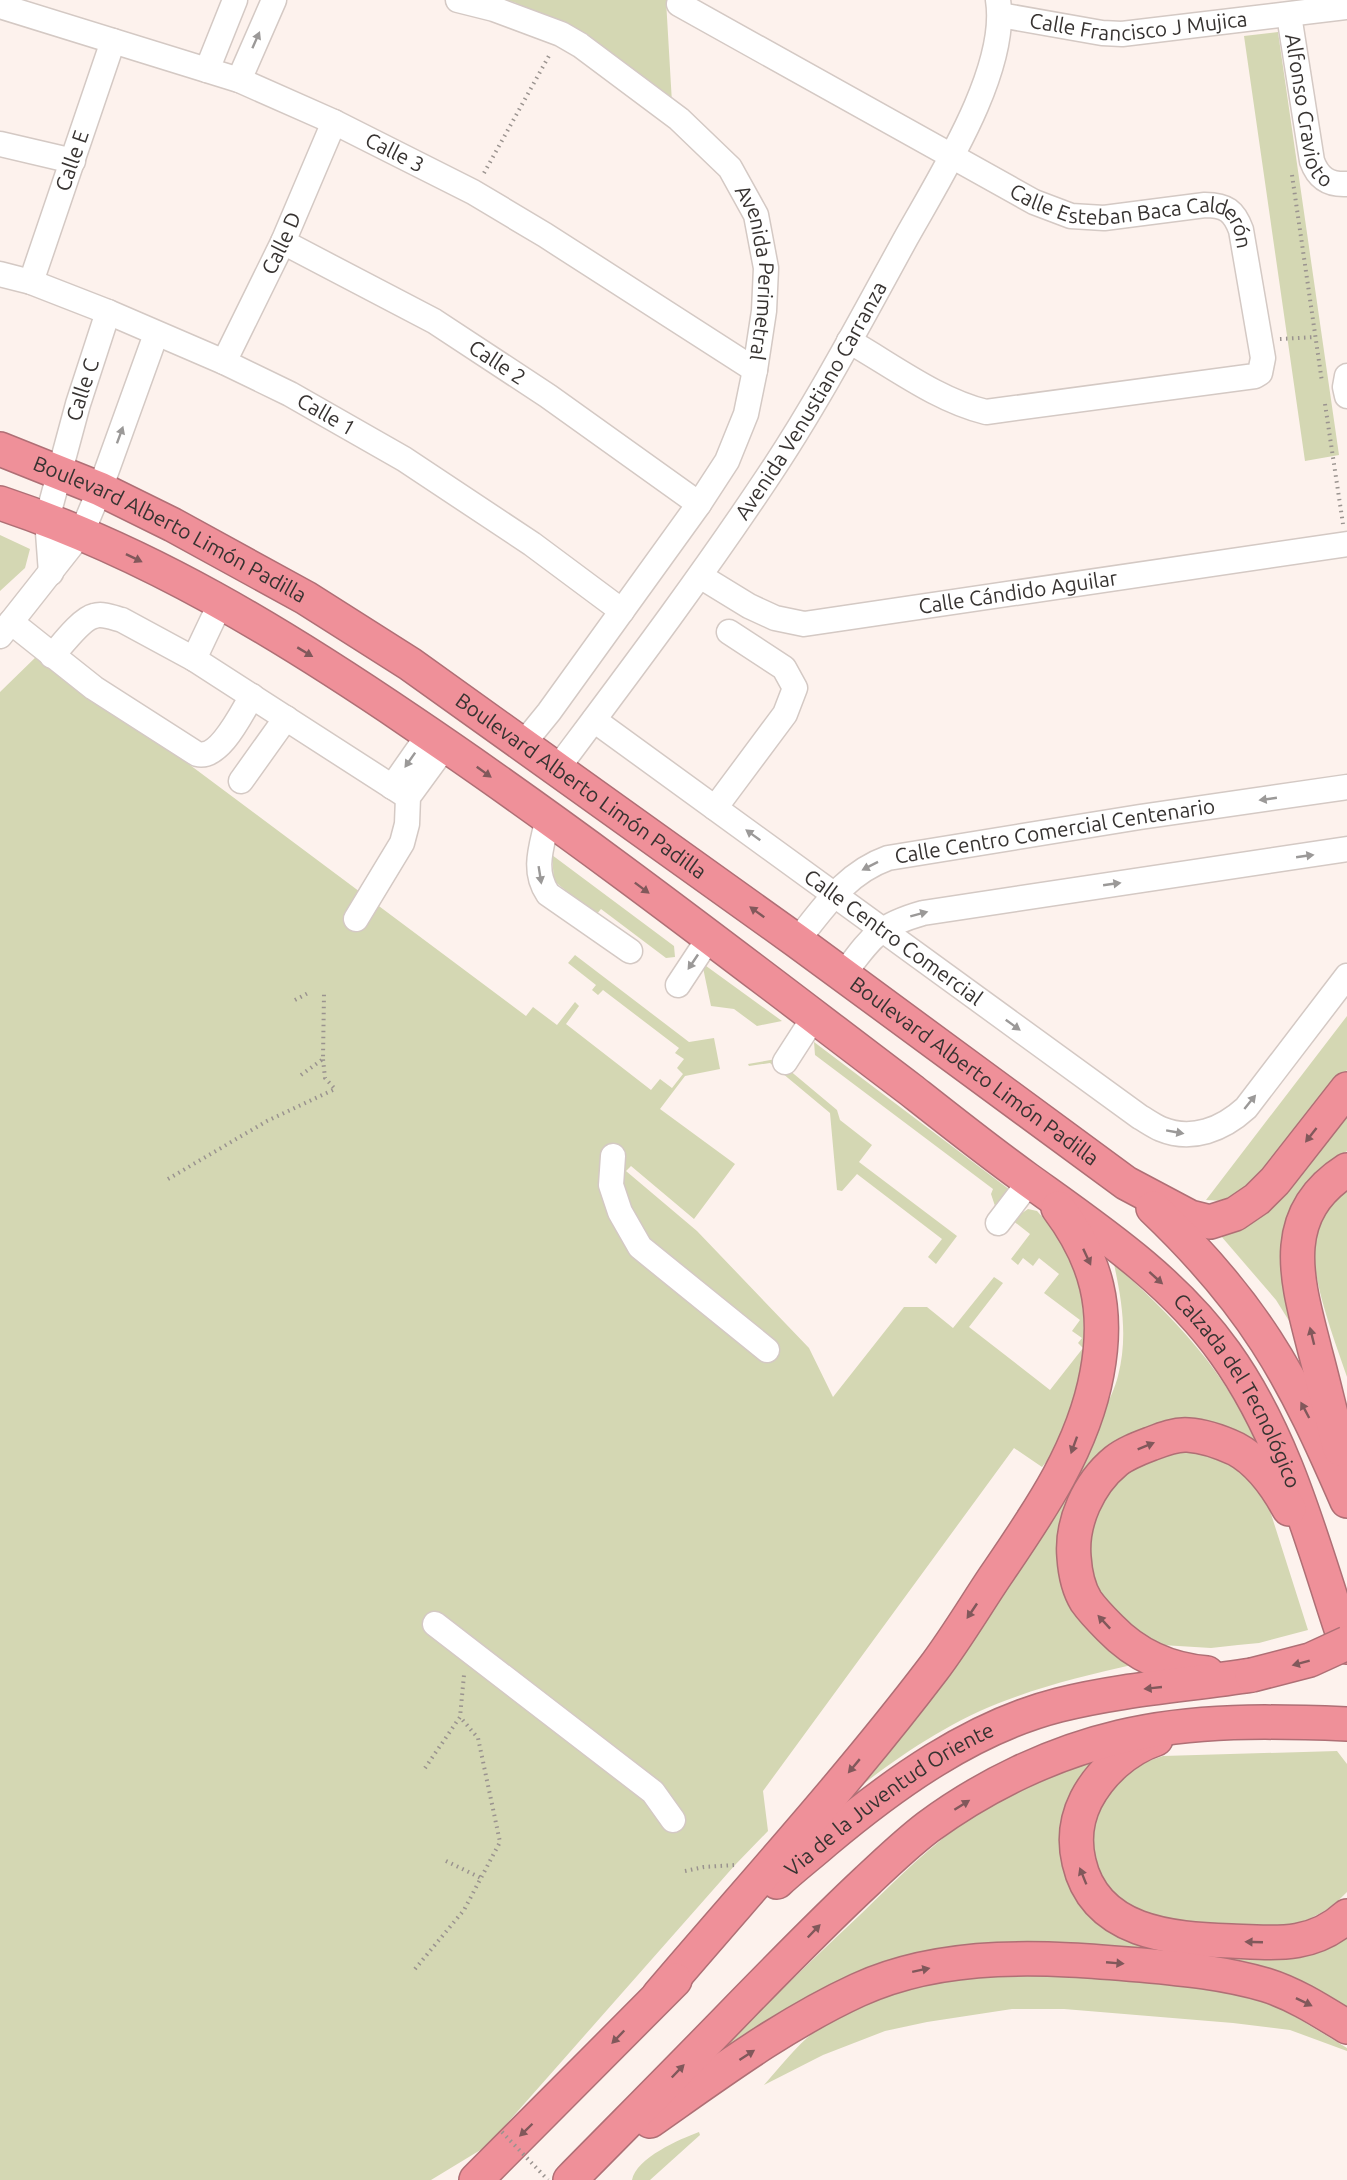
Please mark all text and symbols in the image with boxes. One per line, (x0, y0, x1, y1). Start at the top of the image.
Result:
street label: Calle Francisco J Mujica (1028, 6, 1249, 45)
one-way arrow (252, 31, 261, 49)
street label: Alfonso Cravioto (1281, 32, 1337, 192)
street label: Calle E (50, 127, 93, 194)
street label: Calle 3 (362, 127, 429, 177)
street label: Calle Esteban Baca Calderón (1006, 178, 1257, 250)
street label: Avenida Perimetral (731, 180, 779, 362)
street label: Calle D (256, 208, 305, 278)
street label: Avenida Venustiano Carranza (730, 277, 891, 524)
street label: Calle 2 (465, 334, 531, 389)
street label: Calle C (61, 355, 103, 424)
street label: Calle 1 (293, 388, 360, 440)
one-way arrow (116, 425, 126, 443)
street label: Boulevard Alberto Limón Padilla (30, 451, 311, 607)
one-way arrow (126, 554, 143, 563)
street label: Calle Cándido Aguilar (917, 565, 1119, 618)
one-way arrow (297, 646, 313, 657)
street label: Boulevard Alberto Limón Padilla (451, 688, 711, 883)
one-way arrow (404, 752, 416, 768)
one-way arrow (476, 766, 492, 778)
street label: Calle Centro Comercial Centenario (893, 793, 1217, 868)
one-way arrow (1259, 794, 1278, 803)
one-way arrow (745, 830, 760, 842)
one-way arrow (1295, 851, 1314, 860)
one-way arrow (861, 862, 878, 871)
street label: Calle Centro Comercial (800, 864, 988, 1010)
one-way arrow (536, 865, 545, 884)
one-way arrow (1102, 880, 1121, 889)
one-way arrow (634, 881, 649, 893)
one-way arrow (749, 906, 765, 918)
one-way arrow (910, 909, 928, 918)
one-way arrow (688, 953, 699, 970)
street label: Boulevard Alberto Limón Padilla (846, 971, 1104, 1170)
one-way arrow (1005, 1019, 1021, 1031)
one-way arrow (1244, 1094, 1257, 1110)
one-way arrow (1166, 1128, 1185, 1137)
one-way arrow (1306, 1128, 1318, 1143)
one-way arrow (1083, 1248, 1092, 1265)
one-way arrow (1148, 1271, 1163, 1284)
street label: Calzada del Tecnológico (1169, 1288, 1306, 1491)
one-way arrow (1306, 1326, 1316, 1345)
one-way arrow (1300, 1401, 1310, 1418)
one-way arrow (1068, 1437, 1078, 1455)
one-way arrow (1137, 1441, 1155, 1450)
one-way arrow (967, 1603, 978, 1619)
one-way arrow (1098, 1615, 1111, 1630)
one-way arrow (1292, 1658, 1310, 1668)
one-way arrow (1143, 1683, 1162, 1693)
street label: Via de la Juventud Oriente (779, 1717, 997, 1881)
one-way arrow (847, 1758, 860, 1774)
one-way arrow (954, 1799, 970, 1810)
one-way arrow (1078, 1866, 1088, 1884)
one-way arrow (807, 1924, 821, 1939)
one-way arrow (1244, 1937, 1263, 1947)
one-way arrow (1105, 1958, 1124, 1968)
one-way arrow (912, 1965, 930, 1975)
one-way arrow (1296, 1998, 1313, 2007)
one-way arrow (612, 2030, 626, 2044)
one-way arrow (739, 2050, 755, 2061)
one-way arrow (671, 2065, 685, 2079)
one-way arrow (520, 2123, 534, 2137)

